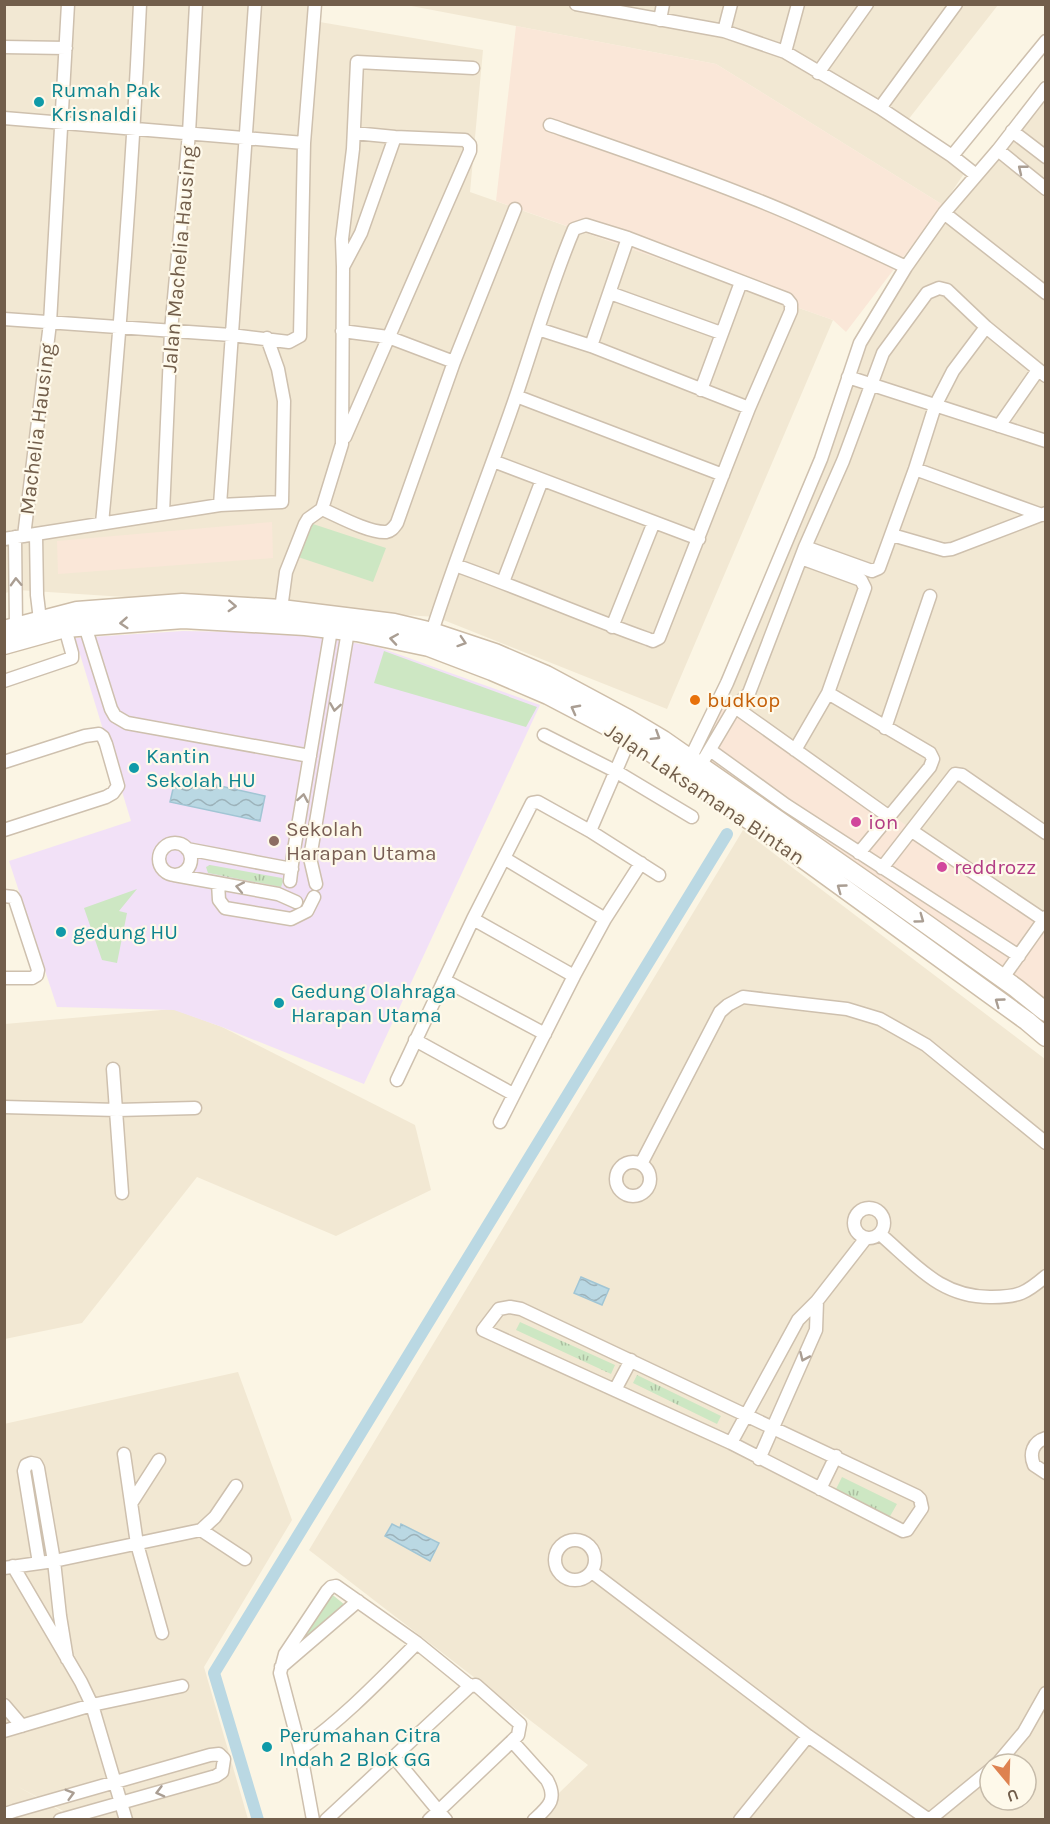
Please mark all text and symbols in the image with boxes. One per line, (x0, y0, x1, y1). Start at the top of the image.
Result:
place label: Rumah Pak Krisnaldi (51, 78, 161, 126)
marker: Rumah Pak Krisnaldi (32, 95, 46, 109)
street label: Jalan Machelia Hausing (157, 144, 201, 373)
one-way arrow (1017, 166, 1028, 177)
street label: Machelia Hausing (15, 342, 59, 516)
one-way arrow (10, 578, 22, 587)
one-way arrow (227, 599, 236, 612)
one-way arrow (120, 616, 129, 629)
one-way arrow (389, 633, 399, 646)
one-way arrow (456, 635, 467, 648)
place label: budkop (707, 688, 780, 712)
marker: budkop (688, 693, 702, 707)
one-way arrow (330, 703, 342, 712)
one-way arrow (570, 705, 581, 716)
street label: Jalan Laksamana Bintan (601, 718, 809, 870)
one-way arrow (650, 729, 660, 741)
place label: Kantin Sekolah HU (146, 744, 256, 792)
marker: Kantin Sekolah HU (127, 761, 141, 775)
one-way arrow (296, 793, 308, 803)
place label: ion (868, 810, 898, 834)
marker: ion (849, 815, 863, 829)
place label: Sekolah Harapan Utama (286, 817, 437, 865)
marker: Sekolah Harapan Utama (267, 834, 281, 848)
place label: reddrozz (954, 855, 1036, 879)
marker: reddrozz (935, 860, 949, 874)
one-way arrow (235, 881, 245, 894)
one-way arrow (837, 884, 848, 895)
one-way arrow (913, 912, 924, 923)
place label: gedung HU (73, 920, 178, 944)
marker: gedung HU (54, 925, 68, 939)
place label: Gedung Olahraga Harapan Utama (291, 979, 456, 1027)
marker: Gedung Olahraga Harapan Utama (272, 996, 286, 1010)
one-way arrow (995, 998, 1006, 1009)
one-way arrow (799, 1351, 811, 1362)
place label: Perumahan Citra Indah 2 Blok GG (279, 1723, 441, 1771)
marker: Perumahan Citra Indah 2 Blok GG (260, 1740, 274, 1754)
north arrow (978, 1752, 1038, 1812)
one-way arrow (155, 1784, 165, 1797)
text: U (1004, 1785, 1021, 1806)
one-way arrow (64, 1789, 75, 1801)

